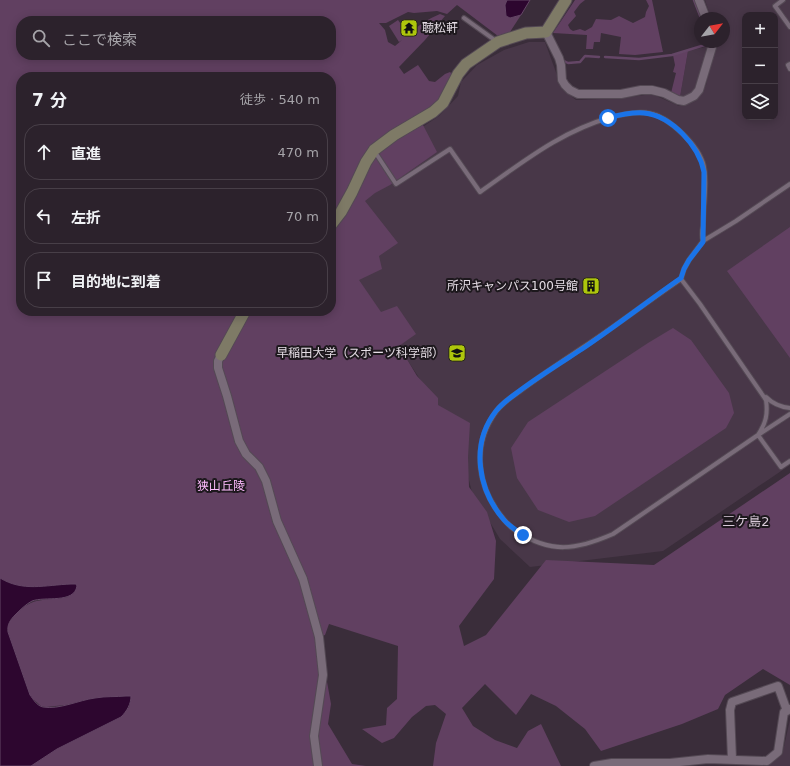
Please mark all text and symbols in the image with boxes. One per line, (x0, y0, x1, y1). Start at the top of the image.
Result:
north arrow (694, 12, 730, 48)
map controls (742, 12, 778, 120)
button: + (742, 12, 778, 48)
search box (16, 16, 336, 60)
temple icon: 聴松軒 (399, 18, 419, 38)
place label: 聴松軒 (422, 21, 458, 35)
icon: search (30, 27, 52, 49)
text: ここで検索 (62, 31, 137, 49)
button: − (742, 48, 778, 84)
button: layers (742, 84, 778, 120)
text: 7 分 (32, 90, 67, 110)
text: 徒歩 · 540 m (240, 92, 320, 107)
route start (599, 109, 617, 127)
icon: ahead (33, 141, 55, 163)
text: 直進 (71, 145, 101, 163)
text: 470 m (277, 145, 319, 160)
icon: left (33, 205, 55, 227)
text: 左折 (71, 209, 101, 227)
text: 70 m (286, 209, 319, 224)
icon: arrive (33, 269, 55, 291)
text: 目的地に到着 (71, 273, 161, 291)
building icon: 所沢キャンパス100号館 (581, 276, 601, 296)
place label: 所沢キャンパス100号館 (447, 279, 578, 293)
school or university icon: 早稲田大学（スポーツ科学部） (447, 343, 467, 363)
place label: 早稲田大学（スポーツ科学部） (276, 346, 444, 360)
park label: 狭山丘陵 (197, 479, 245, 493)
district label: 三ケ島2 (722, 514, 770, 529)
route end (514, 526, 532, 544)

